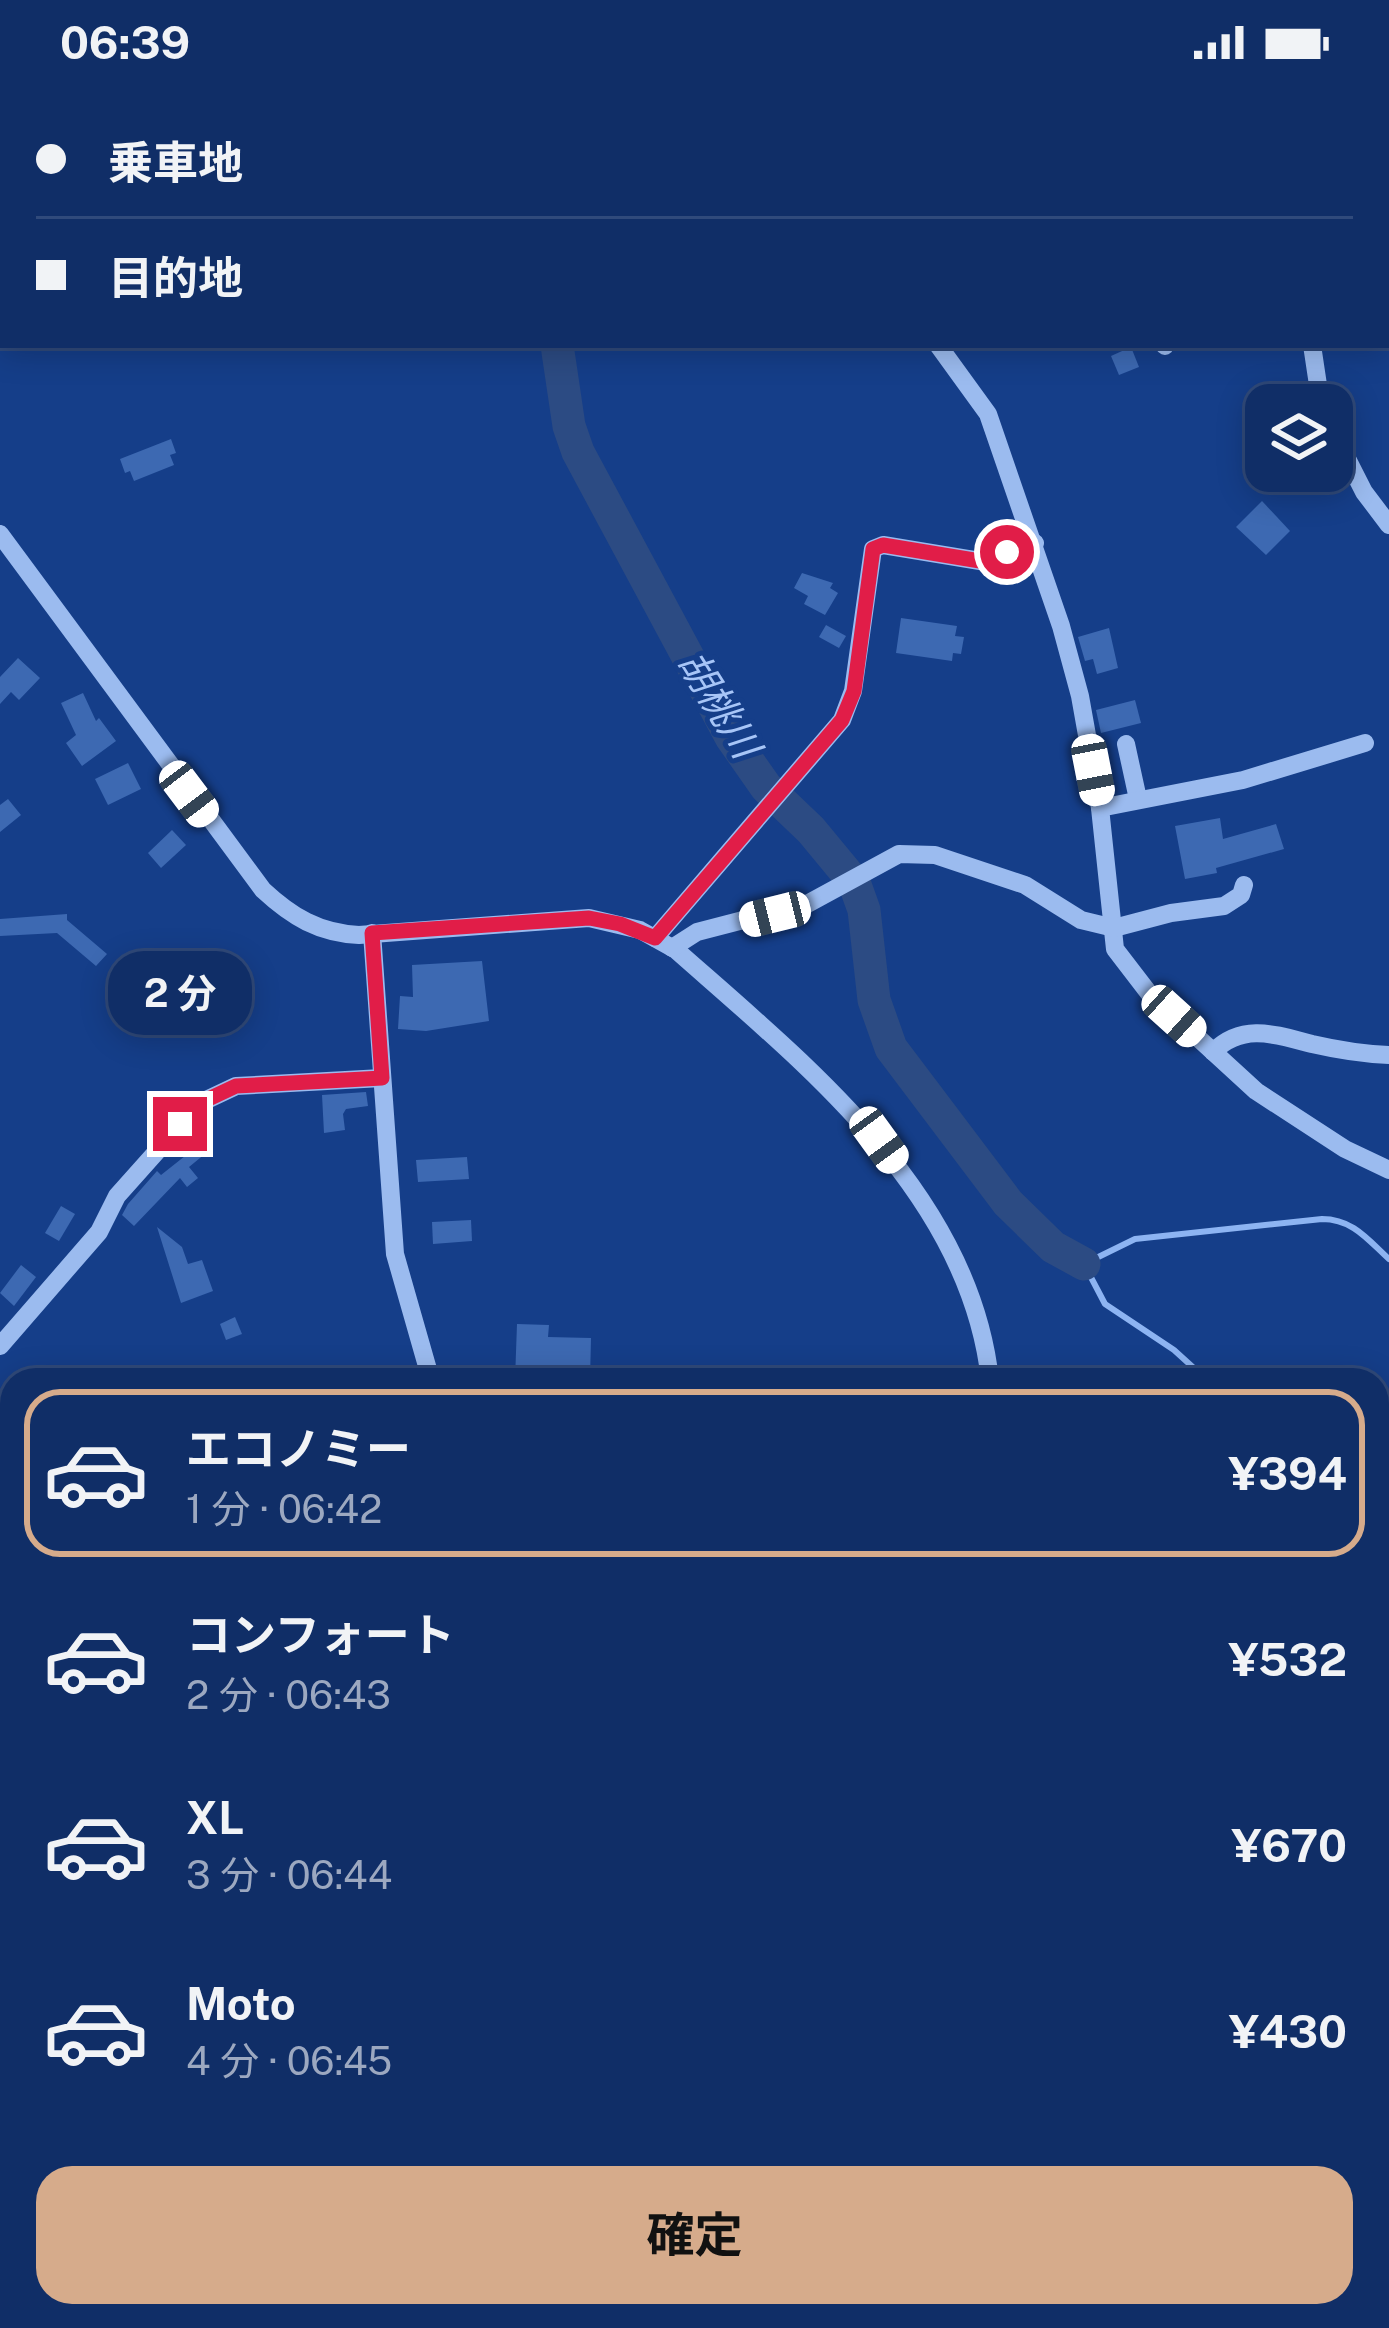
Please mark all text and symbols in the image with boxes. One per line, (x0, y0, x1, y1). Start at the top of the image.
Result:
text: 06:39 (60, 16, 190, 69)
text: 乗車地 (108, 136, 243, 189)
text: 目的地 (108, 251, 243, 304)
map controls (1245, 384, 1353, 492)
button: layers (1245, 384, 1353, 492)
route start (980, 525, 1034, 579)
water label: 胡桃川 (668, 642, 772, 769)
car (1068, 731, 1118, 809)
car (153, 754, 225, 834)
car (736, 888, 814, 940)
callout: 2 分 (108, 950, 252, 1034)
text: 2 分 (144, 970, 216, 1016)
car (1135, 979, 1213, 1053)
route end (153, 1097, 207, 1151)
car (843, 1100, 915, 1180)
icon: car (42, 1419, 150, 1527)
text: エコノミー (186, 1422, 411, 1475)
text: ¥394 (1229, 1447, 1347, 1500)
text: 1 分 · 06:42 (186, 1486, 382, 1532)
icon: car (42, 1605, 150, 1713)
text: コンフォート (186, 1608, 455, 1661)
text: ¥532 (1228, 1633, 1347, 1686)
text: 2 分 · 06:43 (186, 1672, 391, 1718)
icon: car (42, 1791, 150, 1899)
text: XL (186, 1791, 244, 1844)
text: ¥670 (1232, 1819, 1347, 1872)
text: 3 分 · 06:44 (186, 1852, 392, 1898)
icon: car (42, 1977, 150, 2085)
text: Moto (186, 1977, 296, 2030)
text: ¥430 (1229, 2005, 1347, 2058)
text: 4 分 · 06:45 (186, 2038, 392, 2084)
button: 確定 (36, 2166, 1353, 2304)

